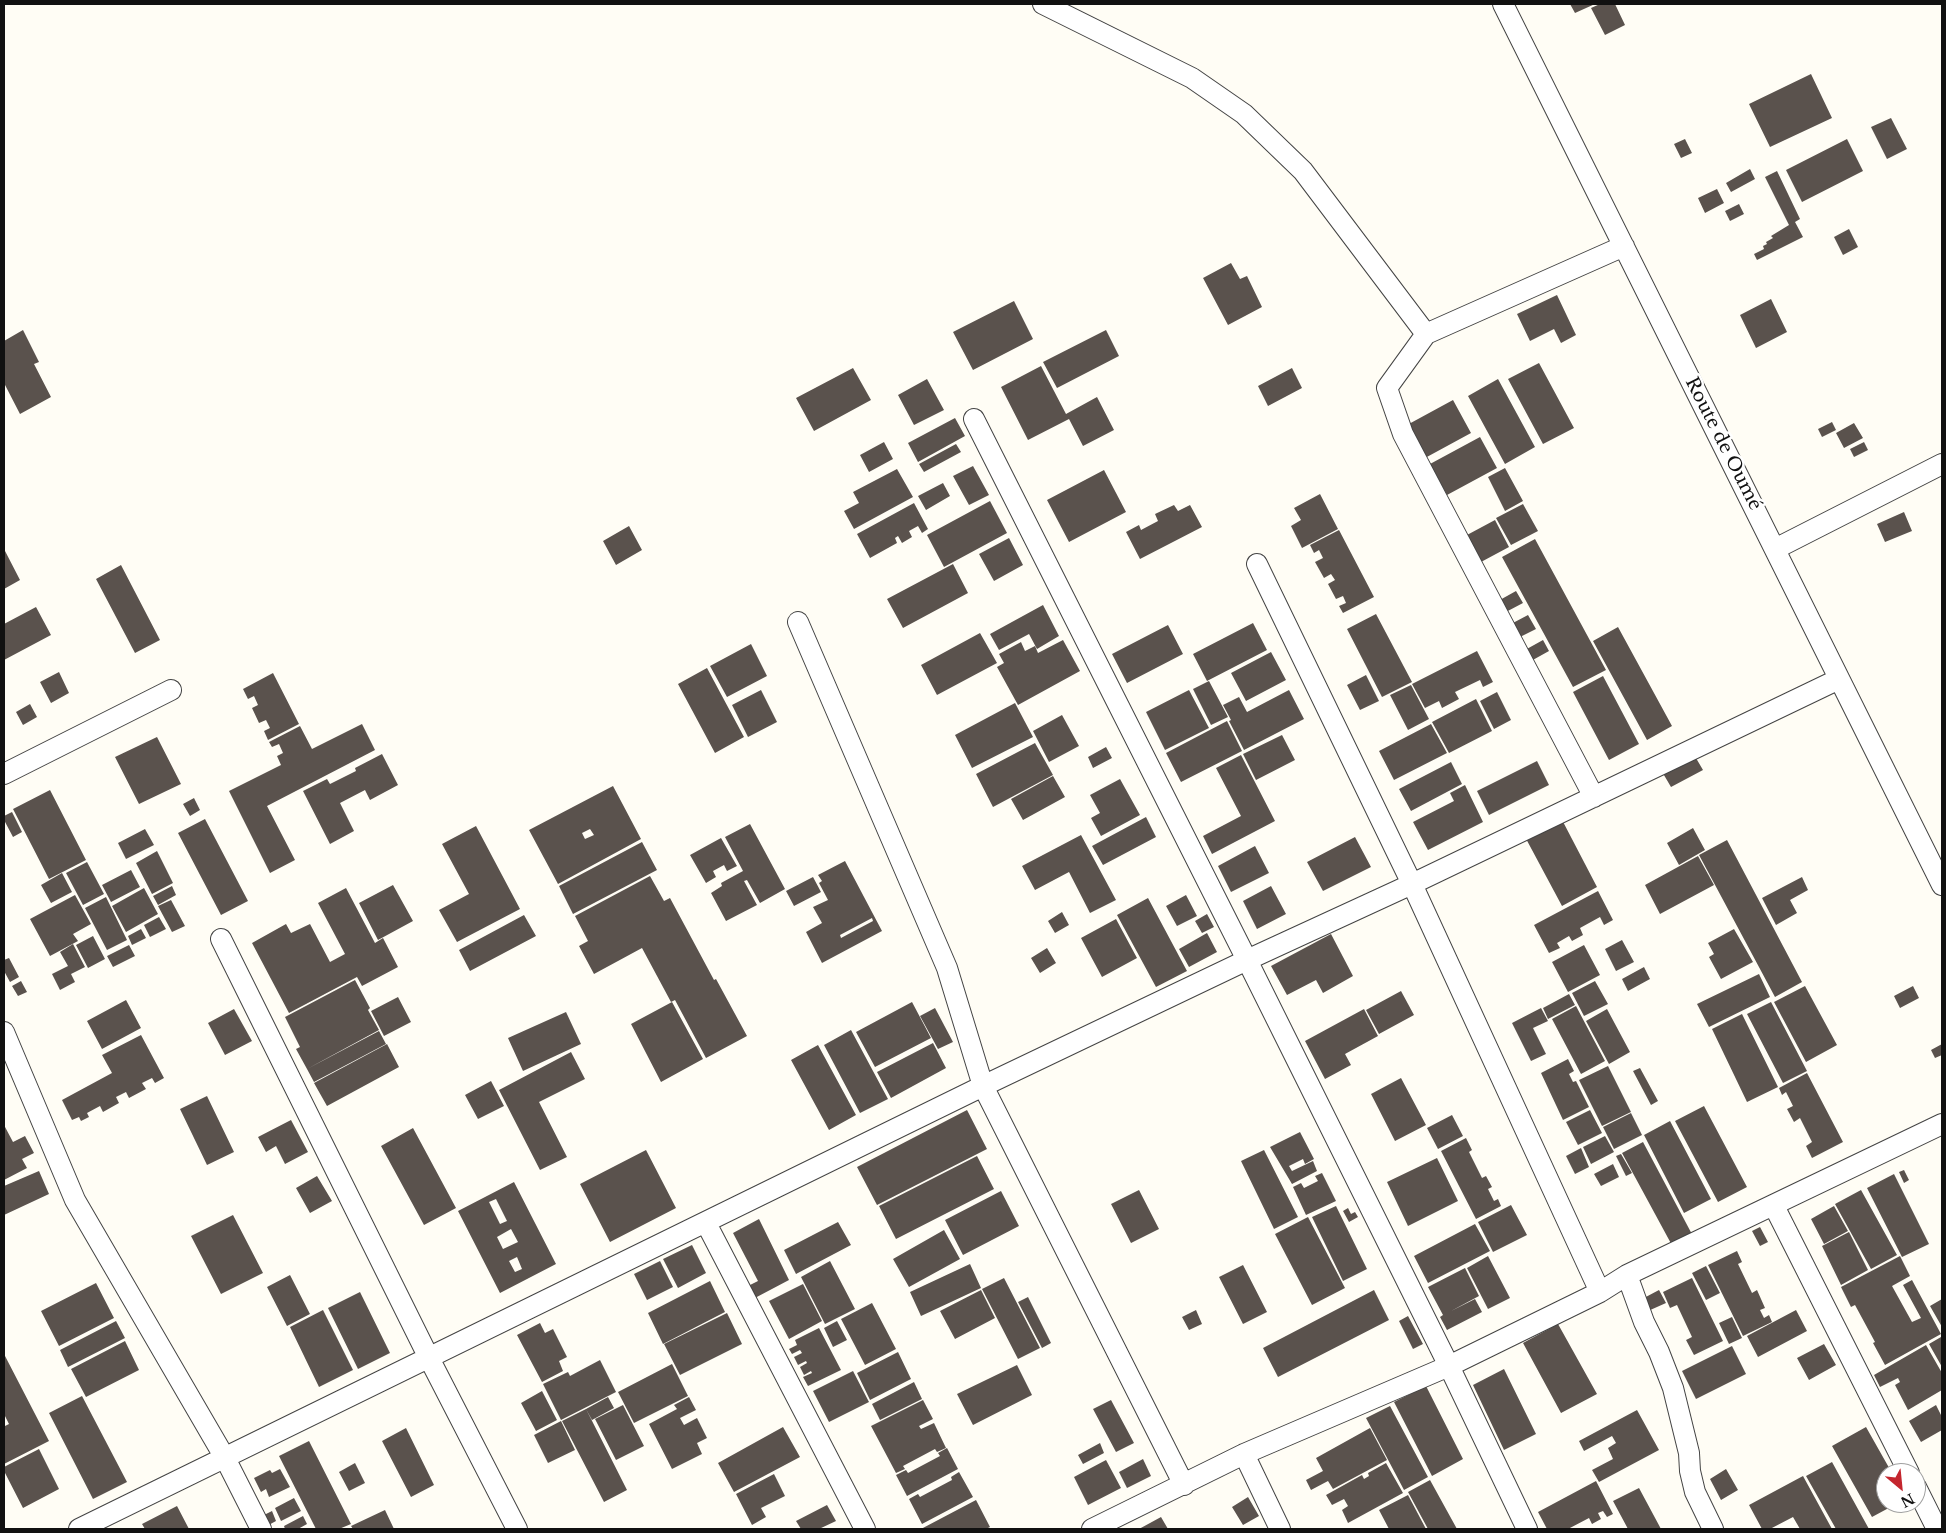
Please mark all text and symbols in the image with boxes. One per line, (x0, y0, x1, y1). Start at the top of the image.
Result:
street label: Route de Oumé (1680, 374, 1766, 514)
north arrow (1876, 1463, 1926, 1513)
text: N (1898, 1489, 1918, 1511)

